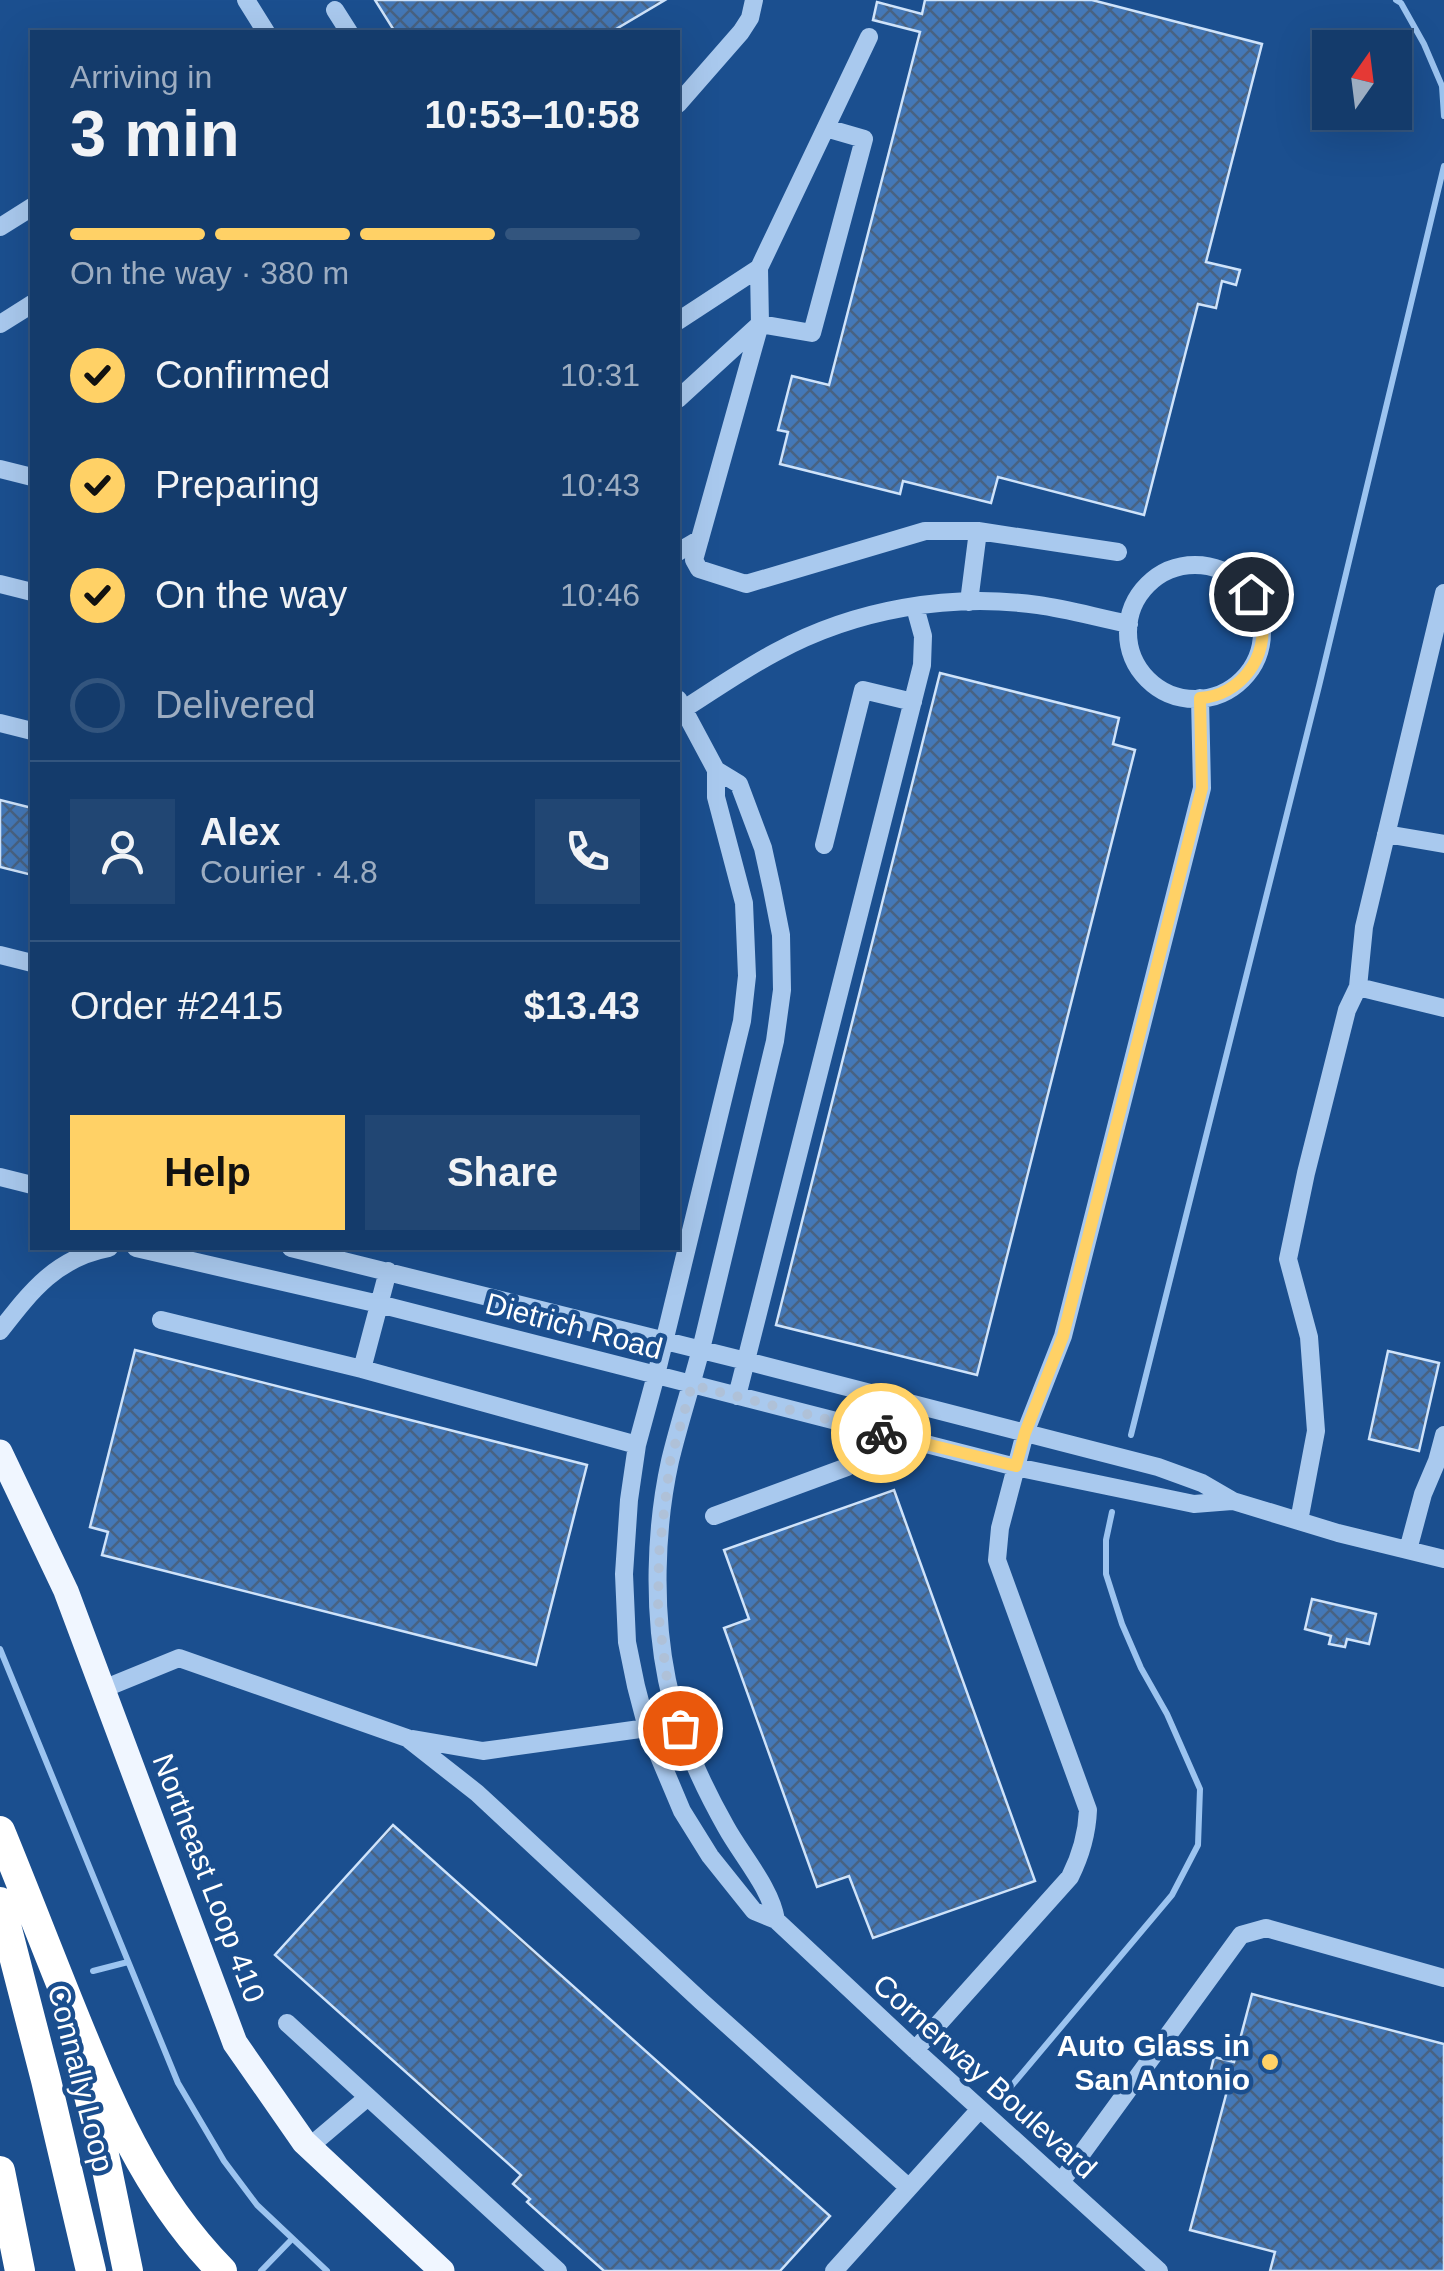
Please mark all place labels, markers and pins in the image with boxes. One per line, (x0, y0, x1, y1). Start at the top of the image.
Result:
pin (1209, 552, 1294, 637)
pin (638, 1686, 723, 1771)
place label: Auto Glass in San Antonio (1057, 2029, 1250, 2096)
marker: Auto Glass in San Antonio (1259, 2051, 1281, 2073)

